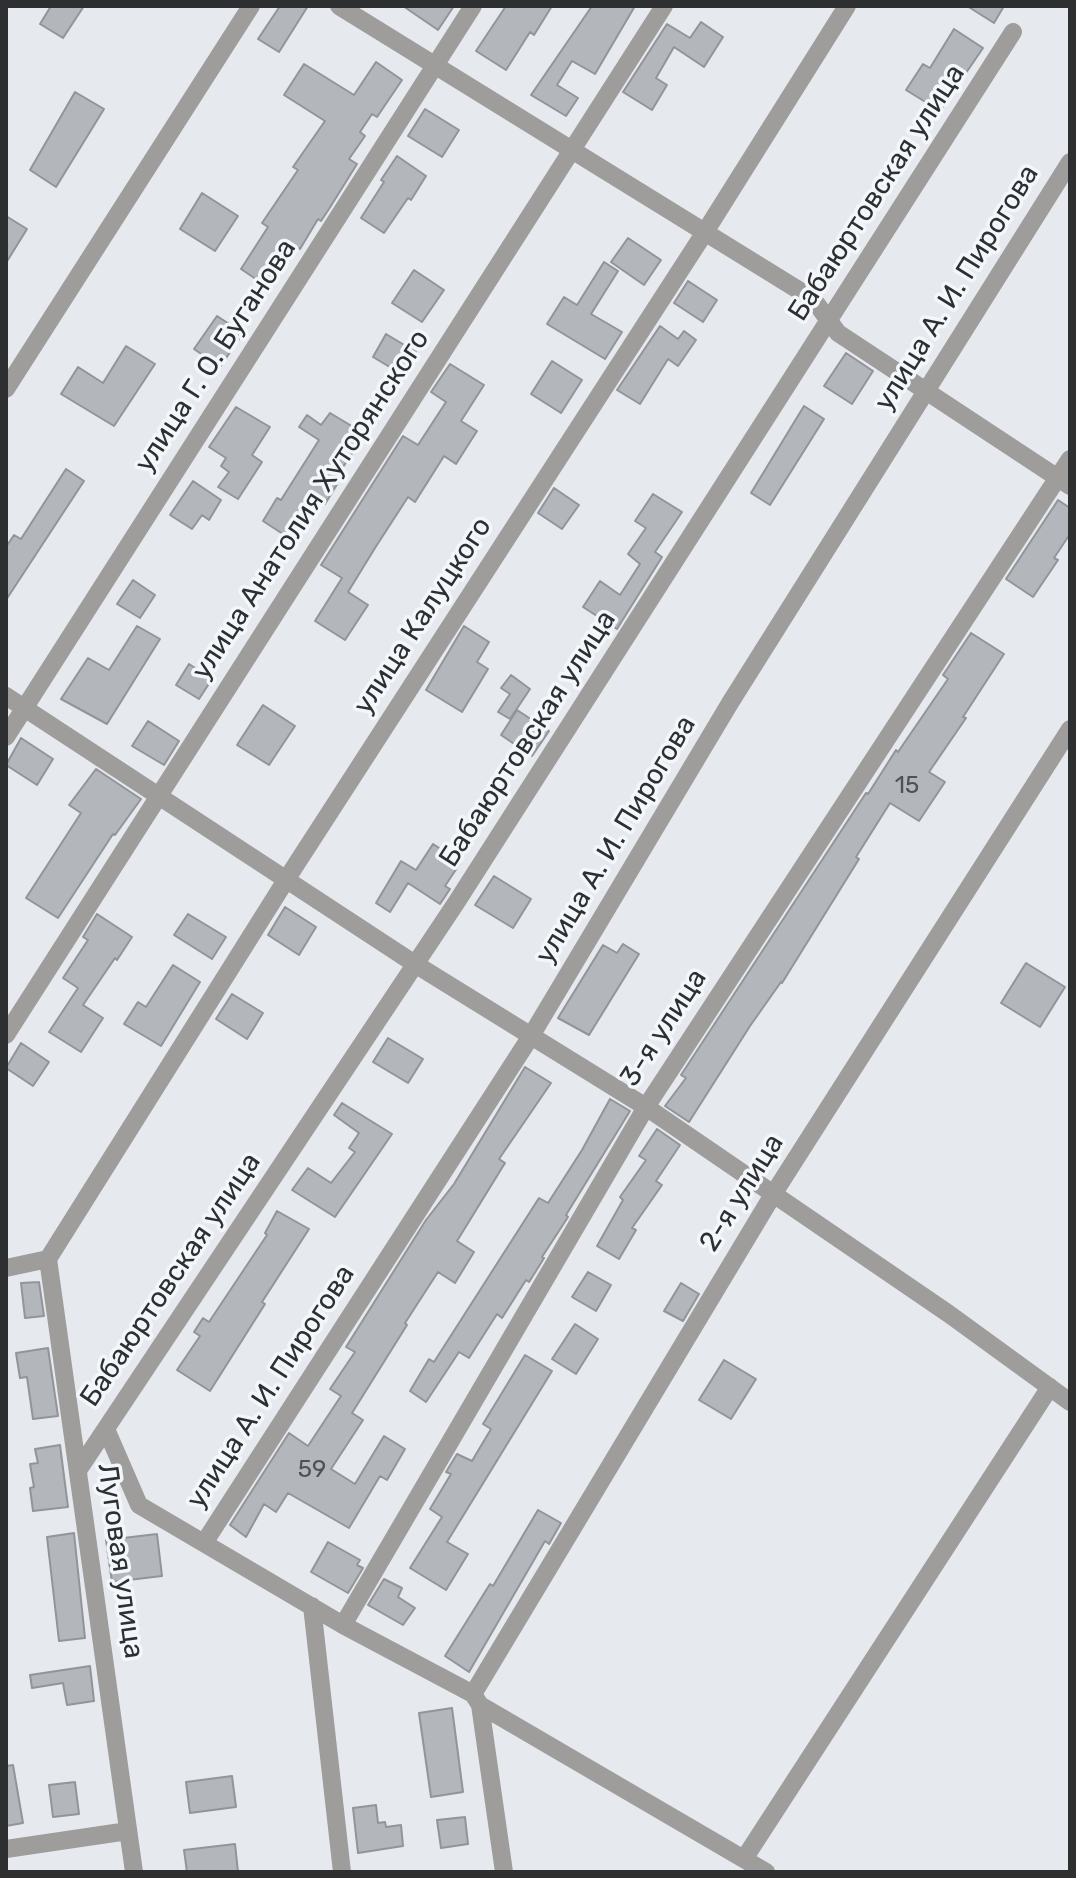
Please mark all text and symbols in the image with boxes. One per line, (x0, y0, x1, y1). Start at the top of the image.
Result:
street label: Бабаюртовская улица (782, 59, 972, 327)
street label: улица А. И. Пирогова (868, 159, 1046, 417)
street label: улица Г. О. Буганова (128, 233, 304, 479)
street label: улица Анатолия Хуторянского (185, 324, 437, 686)
street label: улица Калуцкого (347, 511, 499, 721)
street label: Бабаюртовская улица (433, 605, 623, 873)
street label: улица А. И. Пирогова (529, 710, 703, 970)
house number: 15 (895, 772, 919, 800)
street label: 3-я улица (614, 963, 714, 1093)
street label: 2-я улица (693, 1128, 791, 1258)
street label: Бабаюртовская улица (74, 1147, 268, 1413)
street label: улица А. И. Пирогова (180, 1259, 362, 1515)
house number: 59 (298, 1456, 326, 1484)
street label: Луговая улица (90, 1461, 150, 1661)

